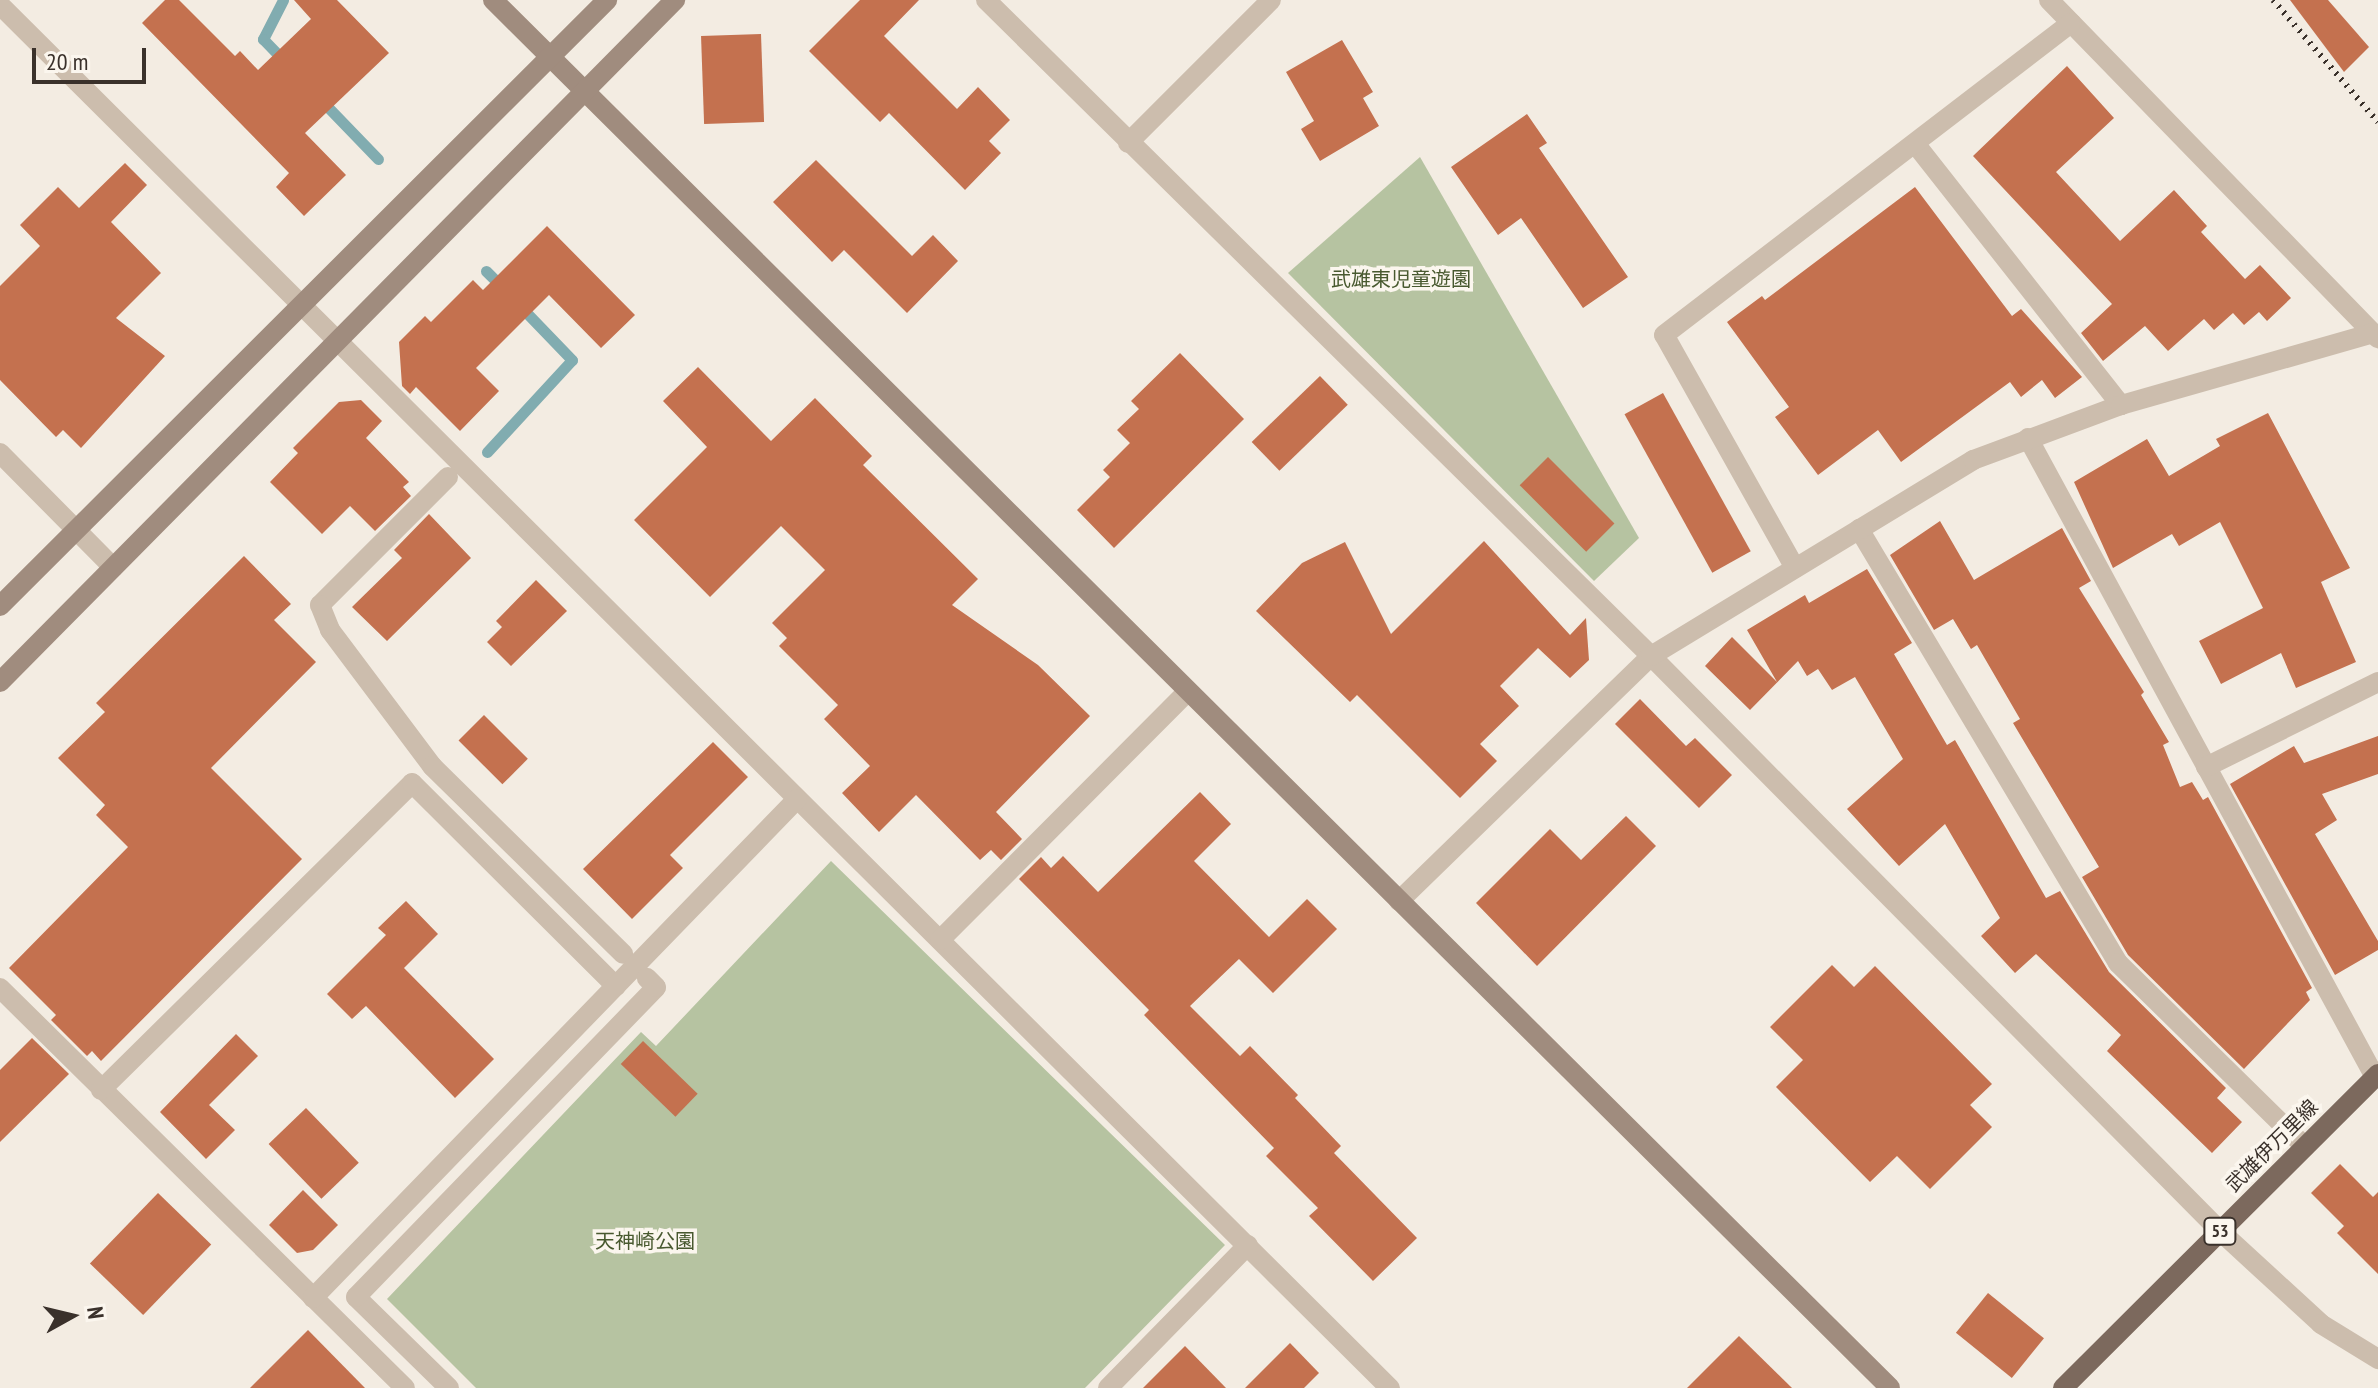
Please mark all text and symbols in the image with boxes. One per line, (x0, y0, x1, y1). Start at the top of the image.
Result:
scale bar (36, 32, 150, 82)
text: 20 m (46, 46, 88, 77)
park label: 武雄東児童遊園 (1331, 267, 1471, 291)
street label: 武雄伊万里線 (2221, 1095, 2323, 1197)
road number: 53 (2202, 1217, 2238, 1245)
park label: 天神崎公園 (595, 1229, 695, 1253)
north arrow (32, 1276, 112, 1356)
text: N (81, 1305, 110, 1320)

